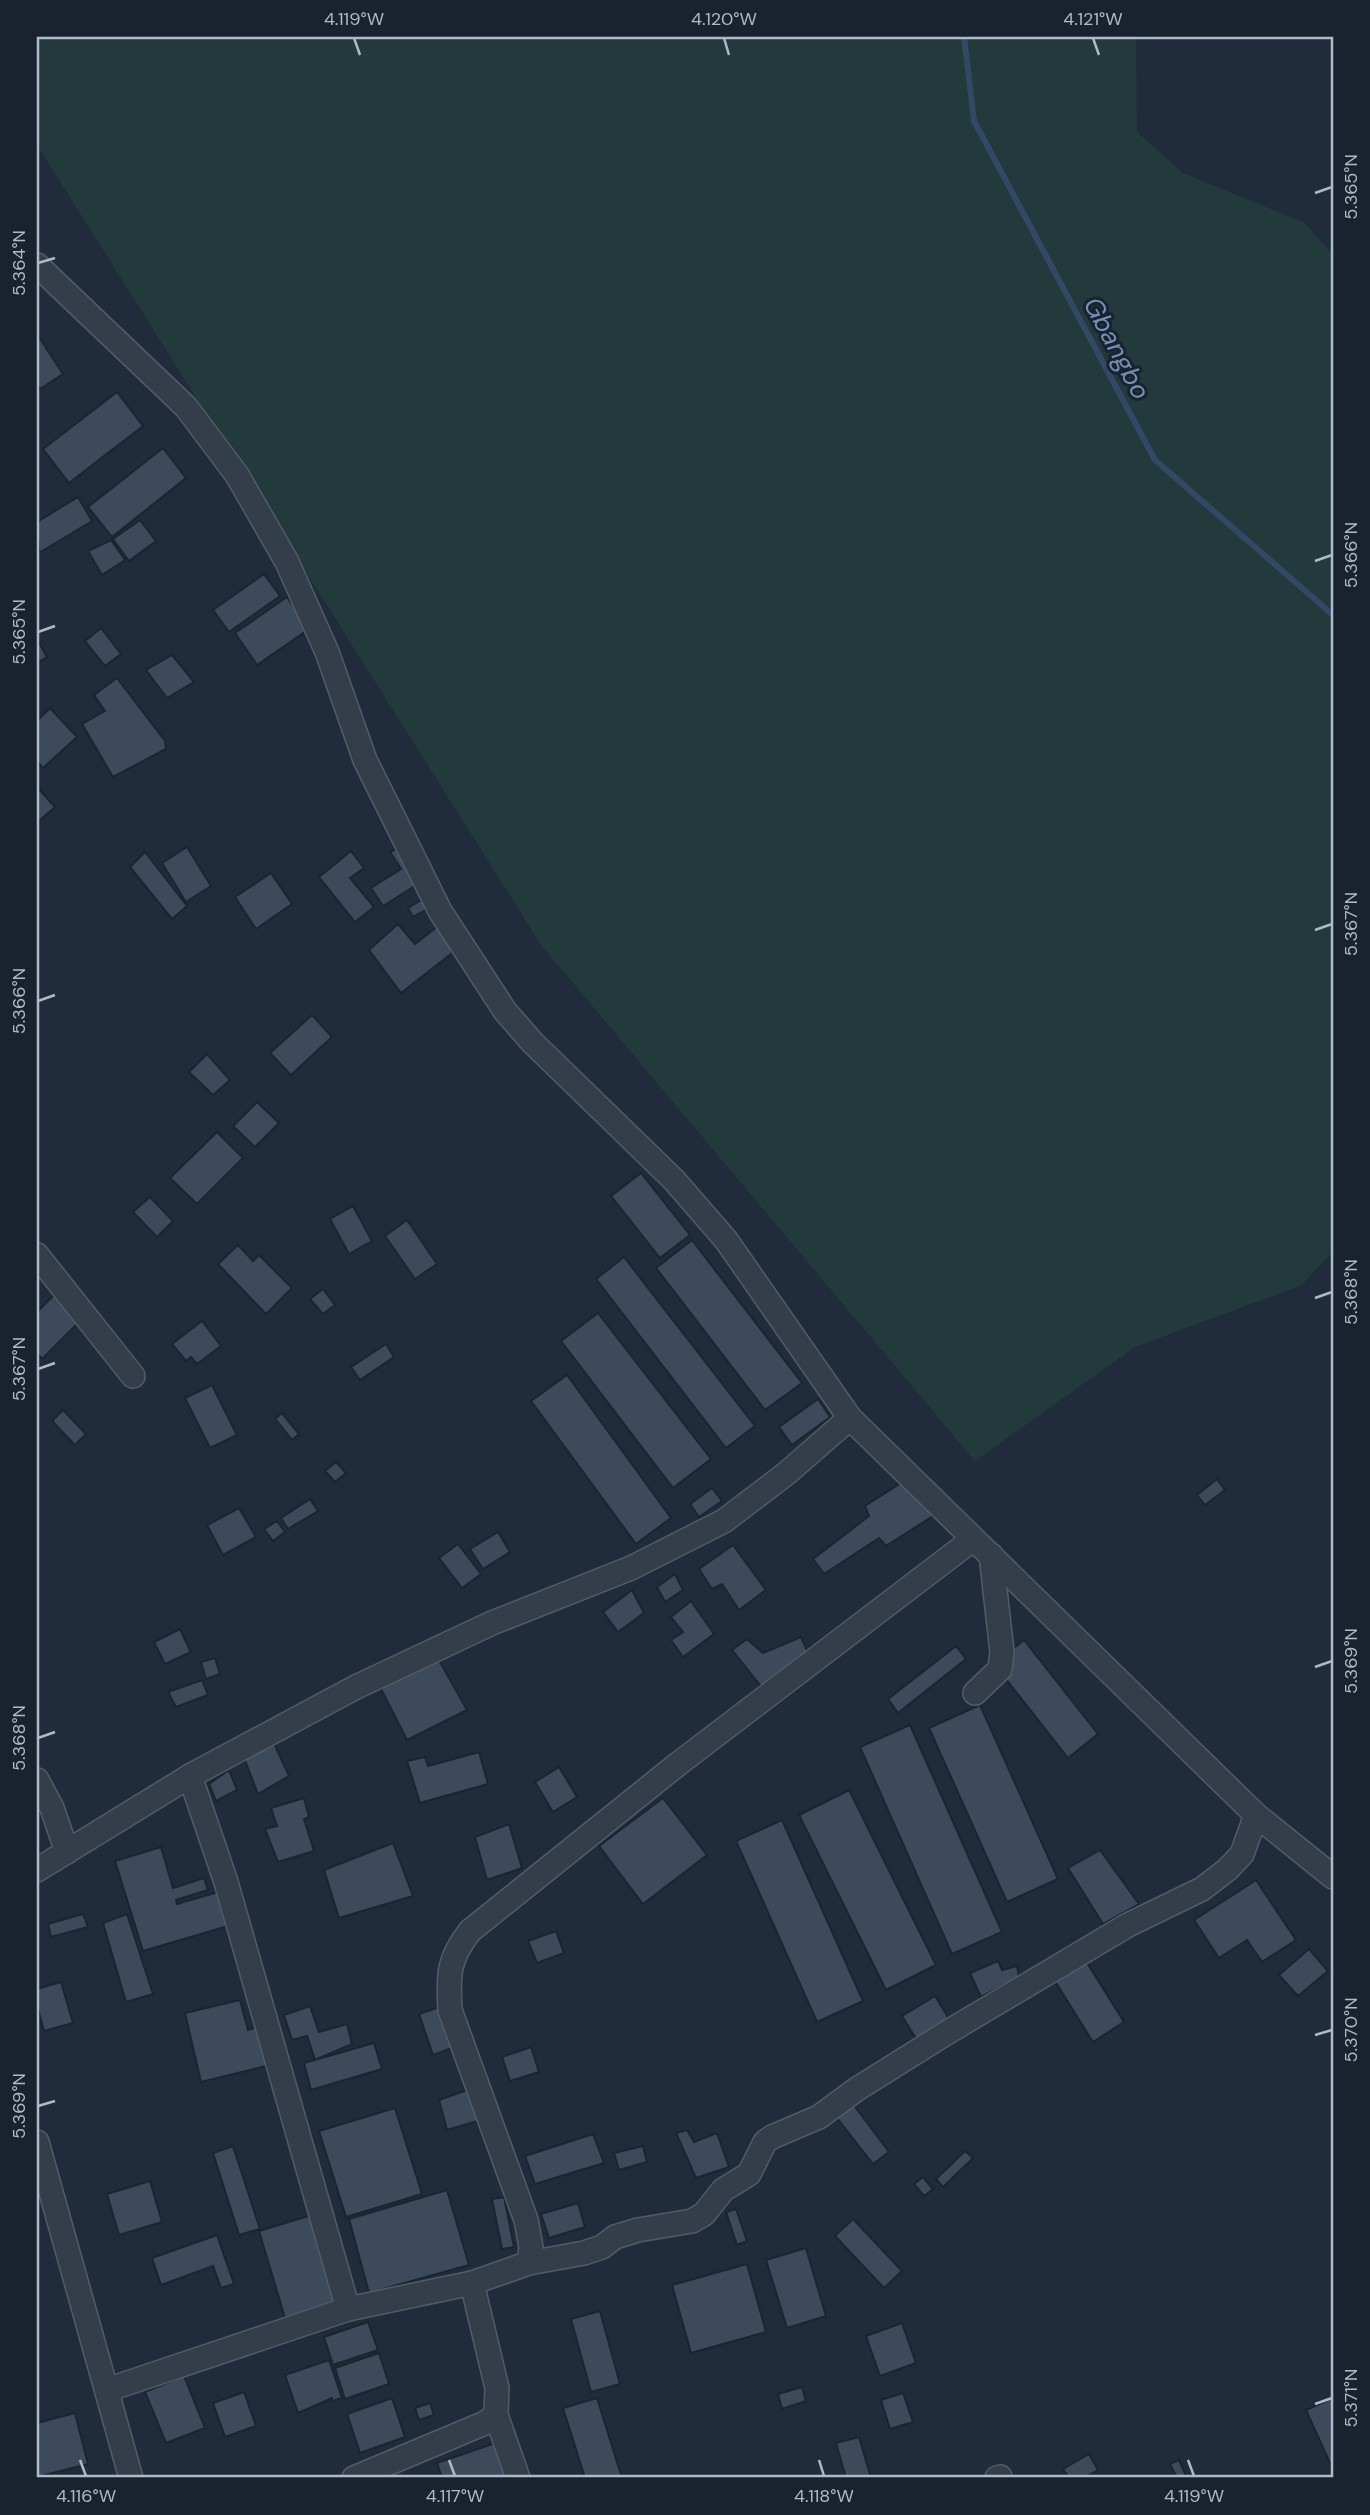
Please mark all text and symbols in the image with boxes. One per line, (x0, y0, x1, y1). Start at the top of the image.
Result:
text: 4.119°W (324, 7, 384, 31)
text: 4.120°W (691, 7, 757, 31)
text: 4.121°W (1063, 7, 1123, 31)
text: 5.365°N (1339, 154, 1363, 220)
text: 5.364°N (7, 230, 31, 296)
water label: Gbangbo (1076, 291, 1158, 405)
text: 5.366°N (1339, 522, 1363, 588)
text: 5.365°N (7, 599, 31, 665)
text: 5.367°N (1339, 892, 1363, 956)
text: 5.366°N (7, 968, 31, 1034)
text: 5.368°N (1339, 1259, 1363, 1325)
text: 5.367°N (7, 1337, 31, 1401)
text: 5.369°N (1339, 1628, 1363, 1694)
text: 5.368°N (7, 1705, 31, 1771)
text: 5.370°N (1339, 1997, 1363, 2063)
text: 5.369°N (7, 2073, 31, 2139)
text: 5.371°N (1339, 2369, 1363, 2427)
text: 4.116°W (56, 2484, 116, 2508)
text: 4.117°W (426, 2484, 484, 2508)
text: 4.118°W (794, 2484, 854, 2508)
text: 4.119°W (1164, 2484, 1224, 2508)

